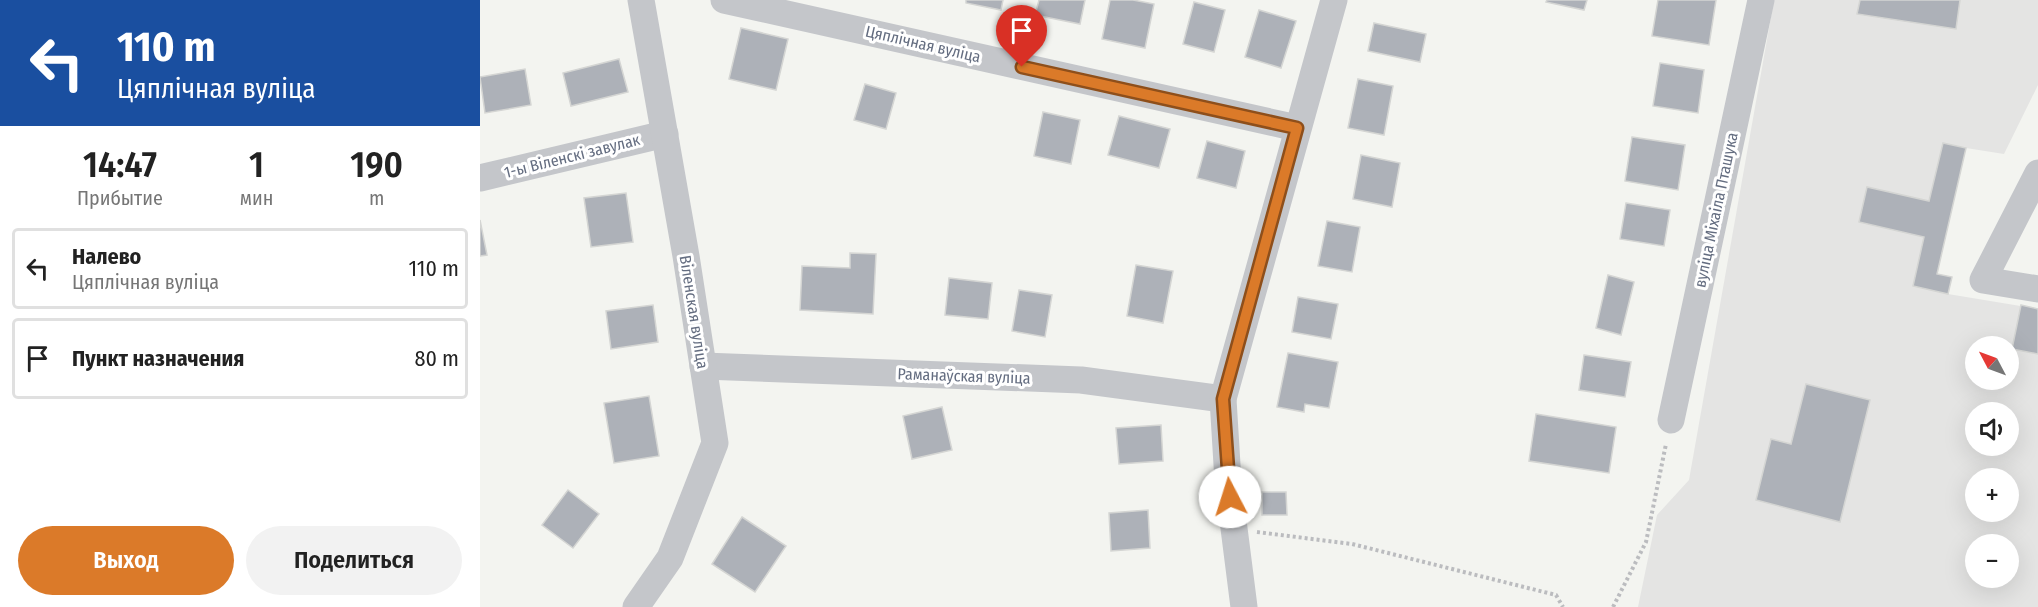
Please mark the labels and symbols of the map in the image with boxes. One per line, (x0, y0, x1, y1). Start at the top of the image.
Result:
pin (996, 5, 1047, 67)
street label: Цяплічная вуліца (864, 22, 983, 67)
street label: 1-ы Віленскі завулак (502, 130, 642, 182)
street label: вуліца Міхаіла Пташука (1690, 131, 1742, 289)
street label: Віленская вуліца (676, 254, 712, 370)
north arrow (1965, 336, 2019, 390)
street label: Раманаўская вуліца (897, 364, 1031, 388)
position arrow (1198, 465, 1262, 529)

